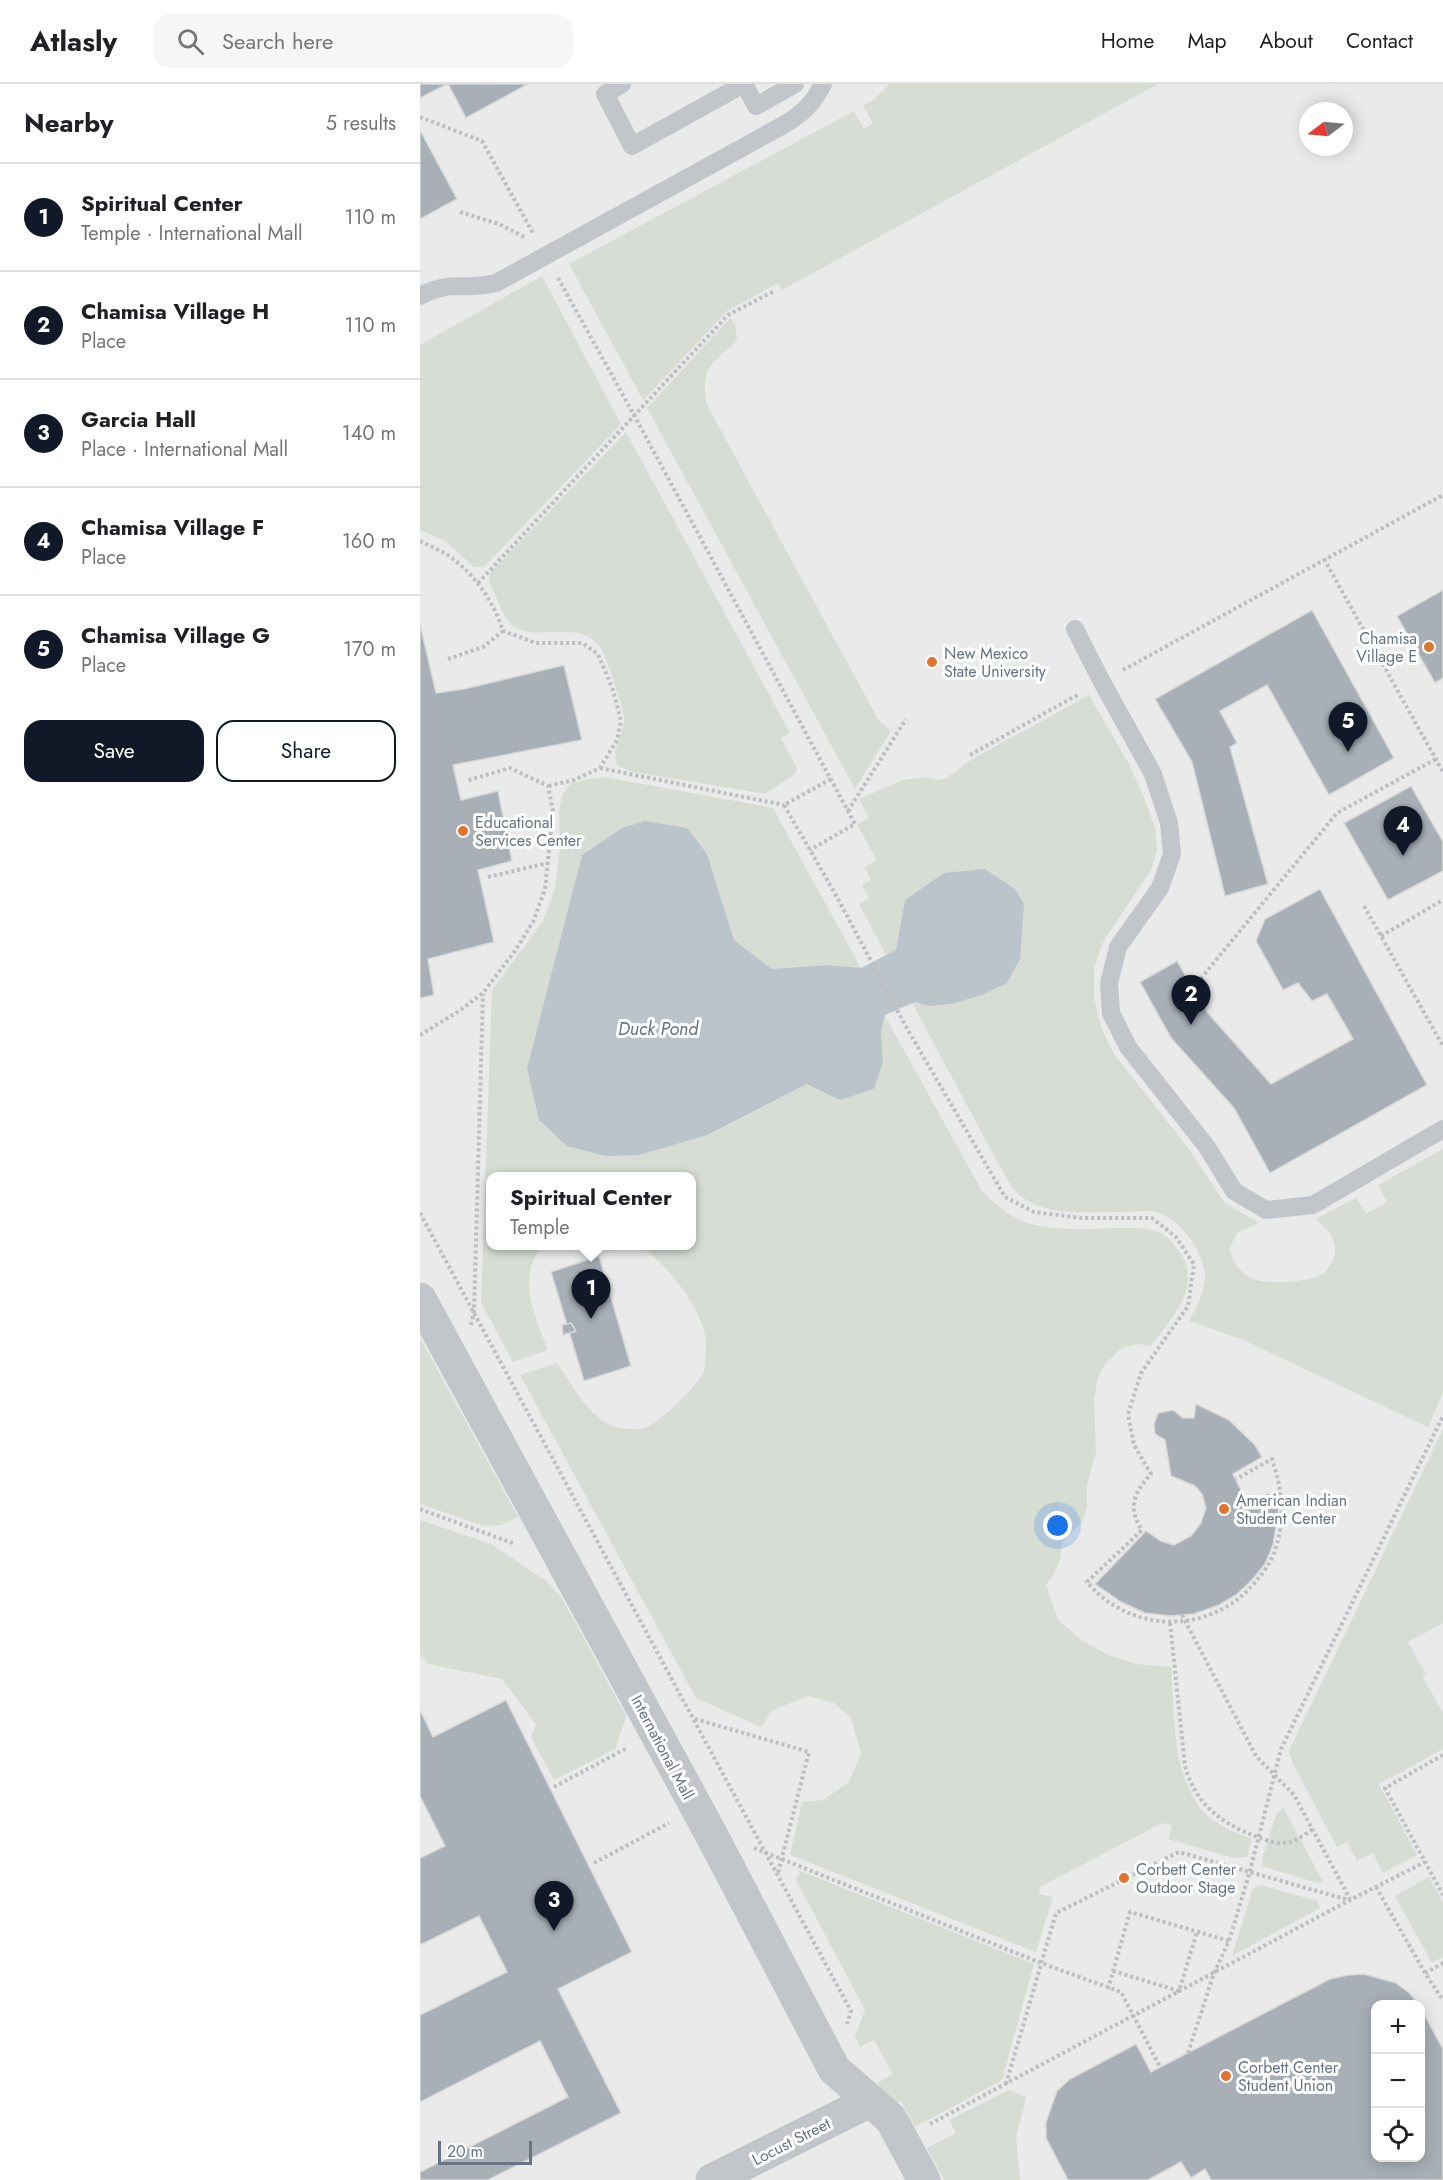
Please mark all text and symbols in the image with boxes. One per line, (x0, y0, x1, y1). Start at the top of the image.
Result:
search box (153, 14, 573, 68)
text: Atlasly (30, 21, 117, 62)
icon: search (174, 25, 207, 58)
text: Search here (222, 25, 333, 57)
text: Home (1101, 26, 1154, 56)
text: Map (1187, 26, 1227, 56)
text: About (1260, 26, 1313, 56)
text: Contact (1346, 26, 1413, 56)
north arrow (1299, 102, 1353, 156)
text: Nearby (24, 104, 113, 142)
text: 5 results (326, 109, 396, 138)
text: Spiritual Center (81, 187, 243, 219)
text: 1 (38, 203, 49, 232)
text: 110 m (344, 203, 396, 232)
text: Temple · International Mall (81, 219, 303, 248)
text: Chamisa Village H (81, 295, 269, 327)
text: 2 (37, 311, 50, 340)
text: 110 m (344, 311, 396, 340)
text: Place (81, 327, 126, 356)
text: Garcia Hall (81, 403, 196, 435)
text: 3 (37, 419, 50, 448)
text: 140 m (342, 419, 396, 448)
text: Place · International Mall (81, 435, 288, 464)
text: Chamisa Village F (81, 511, 264, 543)
text: 4 (37, 527, 50, 556)
text: 160 m (342, 527, 396, 556)
text: Place (81, 543, 126, 572)
text: Chamisa Village G (81, 619, 270, 651)
place label: Chamisa Village E (1356, 627, 1417, 668)
text: 5 (37, 635, 50, 664)
text: 170 m (343, 635, 396, 664)
marker: Chamisa Village E (1422, 640, 1436, 654)
place label: New Mexico State University (944, 642, 1047, 683)
text: Place (81, 651, 126, 680)
marker: New Mexico State University (925, 655, 939, 669)
pin: 5 (1328, 702, 1368, 752)
button: Save (24, 720, 204, 782)
button: Share (216, 720, 396, 782)
pin: 4 (1384, 806, 1422, 856)
place label: Educational Services Center (475, 811, 582, 852)
marker: Educational Services Center (456, 824, 470, 838)
pin: 2 (1172, 976, 1210, 1025)
water label: Duck Pond (618, 1016, 699, 1042)
popup (486, 1172, 696, 1250)
text: Spiritual Center (510, 1181, 672, 1213)
text: Temple (510, 1213, 570, 1242)
pin: 1 (572, 1270, 610, 1319)
place label: American Indian Student Center (1236, 1489, 1347, 1530)
marker: American Indian Student Center (1217, 1502, 1231, 1516)
your location (1043, 1511, 1072, 1540)
street label: International Mall (625, 1691, 700, 1804)
place label: Corbett Center Outdoor Stage (1136, 1858, 1237, 1899)
marker: Corbett Center Outdoor Stage (1117, 1871, 1131, 1885)
pin: 3 (534, 1882, 574, 1931)
map controls (1371, 2000, 1425, 2162)
button: + (1371, 2000, 1425, 2054)
button: − (1371, 2054, 1425, 2108)
place label: Corbett Center Student Union (1238, 2056, 1339, 2097)
marker: Corbett Center Student Union (1219, 2069, 1233, 2083)
button: locate (1371, 2108, 1425, 2162)
street label: Locust Street (748, 2112, 835, 2171)
scale bar (438, 2138, 532, 2166)
text: 20 m (447, 2140, 483, 2163)

